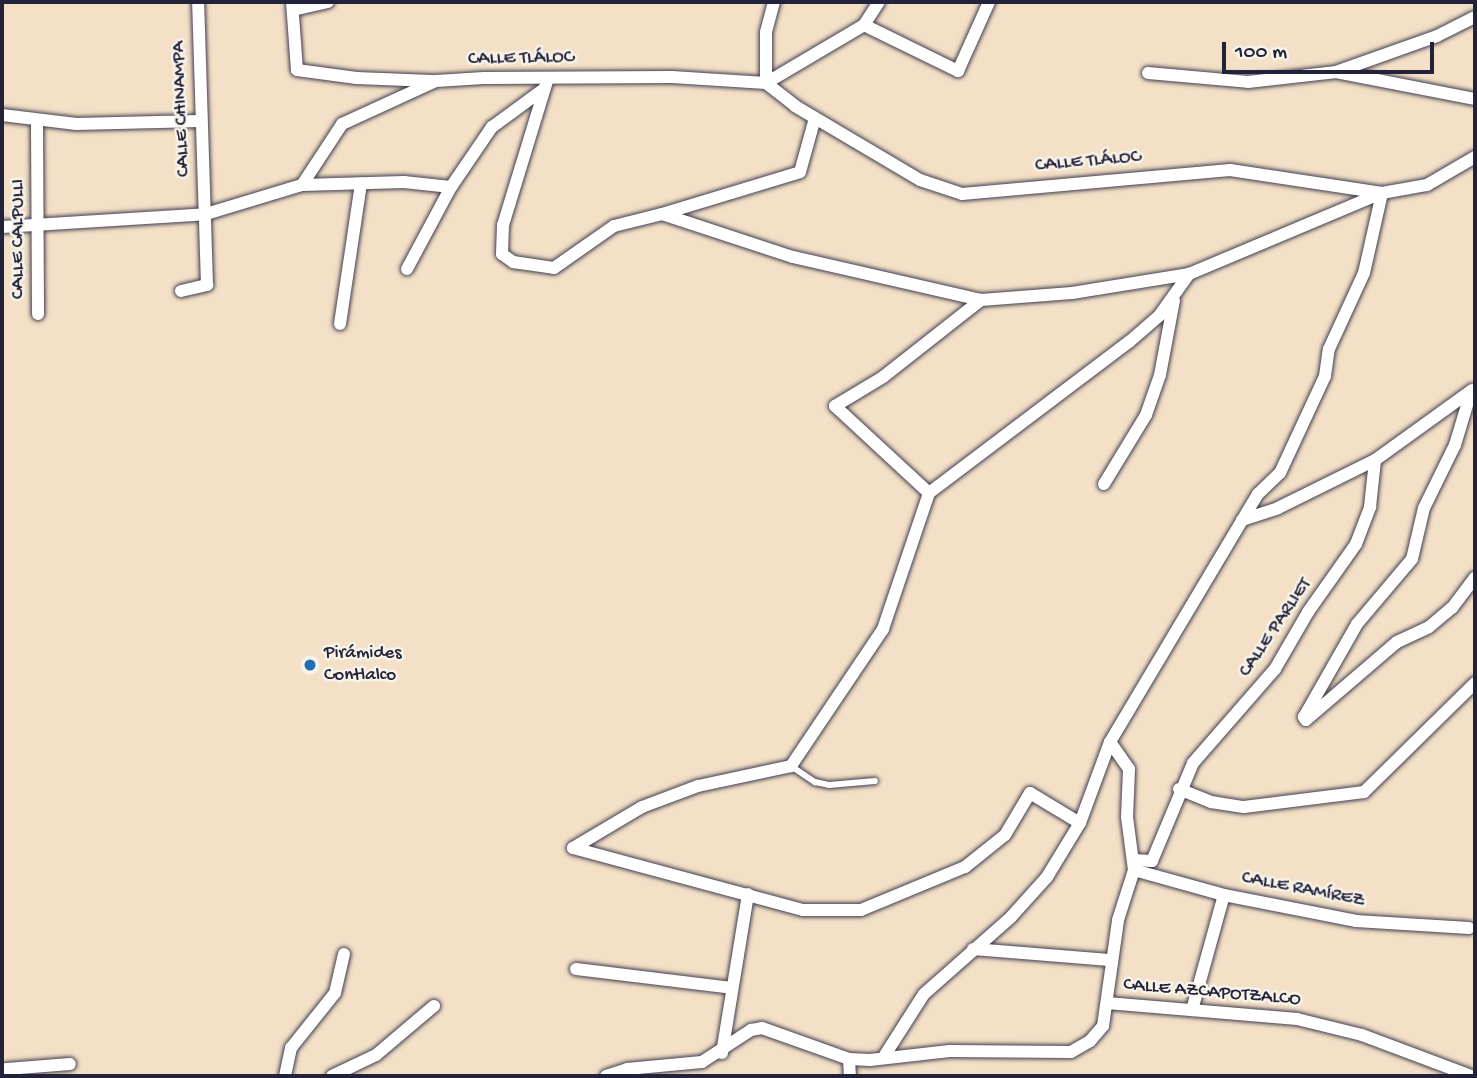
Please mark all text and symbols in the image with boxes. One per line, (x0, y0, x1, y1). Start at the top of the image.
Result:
scale bar (1225, 28, 1437, 72)
street label: CALLE CHINAMPA (168, 41, 196, 177)
text: 100 m (1235, 41, 1287, 66)
street label: CALLE TLÁLOC (468, 47, 574, 71)
street label: CALLE TLÁLOC (1034, 146, 1142, 178)
street label: CALLE CALPULLI (8, 179, 30, 299)
street label: CALLE PARLIET (1235, 574, 1317, 682)
place label: Pirámides Contlalco (324, 643, 401, 687)
marker: Pirámides Contlalco (302, 657, 318, 673)
street label: CALLE RAMÍREZ (1240, 867, 1366, 913)
street label: CALLE AZCAPOTZALCO (1122, 974, 1302, 1012)

